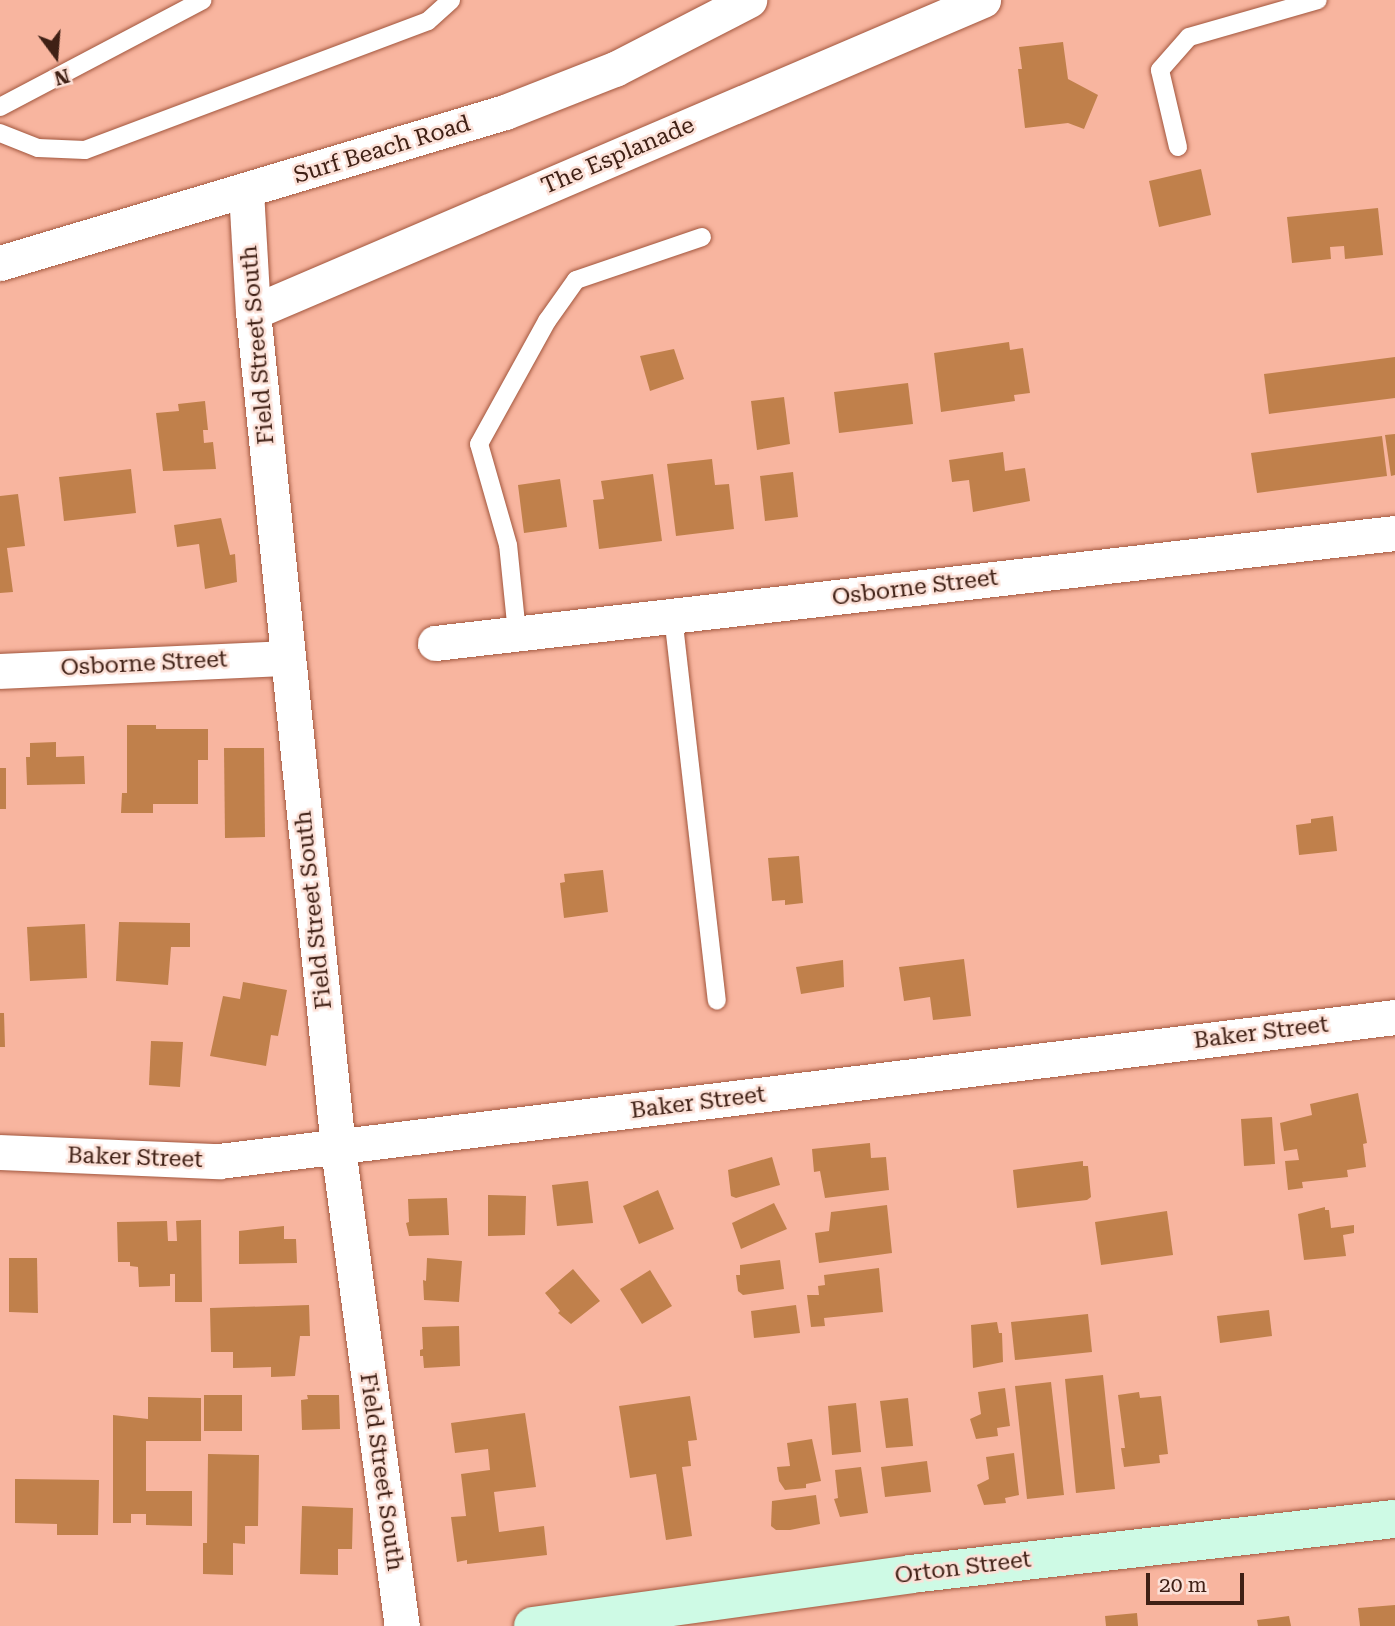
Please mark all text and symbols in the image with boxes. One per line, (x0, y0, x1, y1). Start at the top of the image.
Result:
north arrow (21, 21, 91, 91)
text: N (52, 64, 72, 90)
street label: Surf Beach Road (290, 110, 474, 190)
street label: The Esplanade (537, 111, 699, 201)
street label: Field Street South (236, 244, 280, 446)
street label: Osborne Street (831, 564, 999, 612)
street label: Osborne Street (60, 646, 228, 682)
street label: Field Street South (290, 809, 338, 1011)
street label: Baker Street (1192, 1011, 1330, 1055)
street label: Baker Street (629, 1081, 767, 1125)
street label: Baker Street (67, 1142, 203, 1174)
street label: Field Street South (353, 1371, 409, 1573)
street label: Orton Street (893, 1546, 1033, 1590)
scale bar (1150, 1560, 1248, 1604)
text: 20 m (1159, 1573, 1207, 1597)

